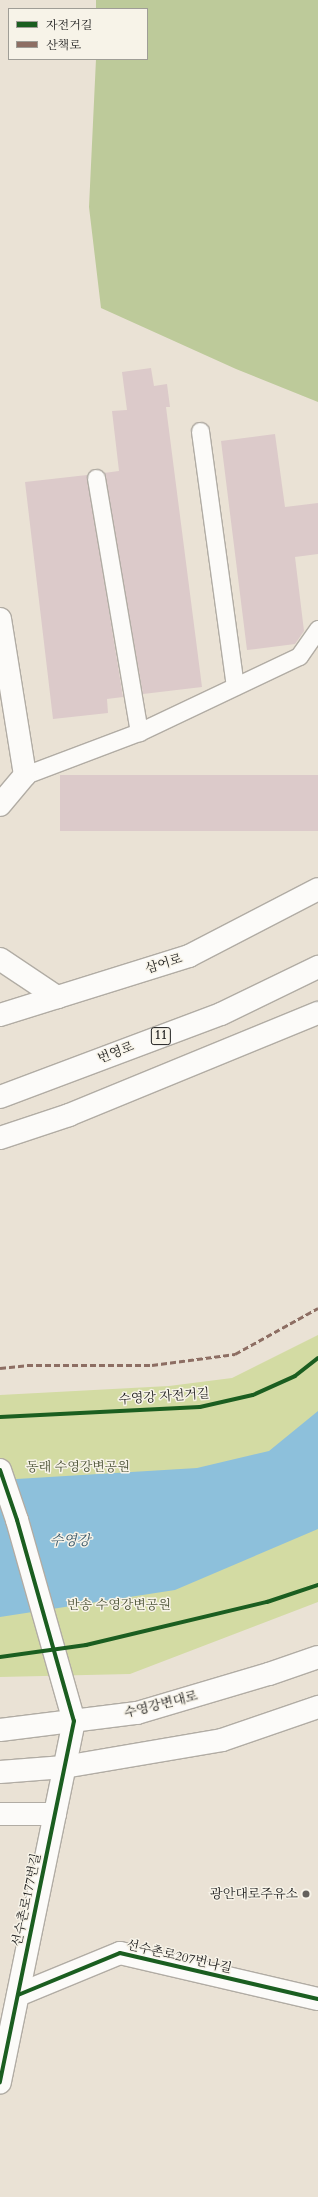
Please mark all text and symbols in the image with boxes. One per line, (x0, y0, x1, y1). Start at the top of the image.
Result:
legend (8, 8, 148, 60)
text: 자전거길 (46, 17, 92, 33)
text: 산책로 (46, 37, 81, 53)
street label: 삼어로 (144, 951, 184, 977)
road number: 11 (150, 1026, 172, 1046)
street label: 번영로 (96, 1039, 136, 1067)
street label: 수영강 자전거길 (118, 1386, 210, 1408)
park label: 동래 수영강변공원 (26, 1459, 130, 1475)
water label: 수영강 (50, 1533, 90, 1549)
park label: 반송 수영강변공원 (67, 1597, 171, 1613)
street label: 수영강변대로 (123, 1688, 199, 1722)
street label: 선수촌로177번길 (9, 1852, 45, 1948)
place label: 광안대로주유소 (210, 1886, 298, 1902)
marker: 광안대로주유소 (301, 1889, 311, 1899)
street label: 선수촌로207번나길 (125, 1937, 233, 1977)

